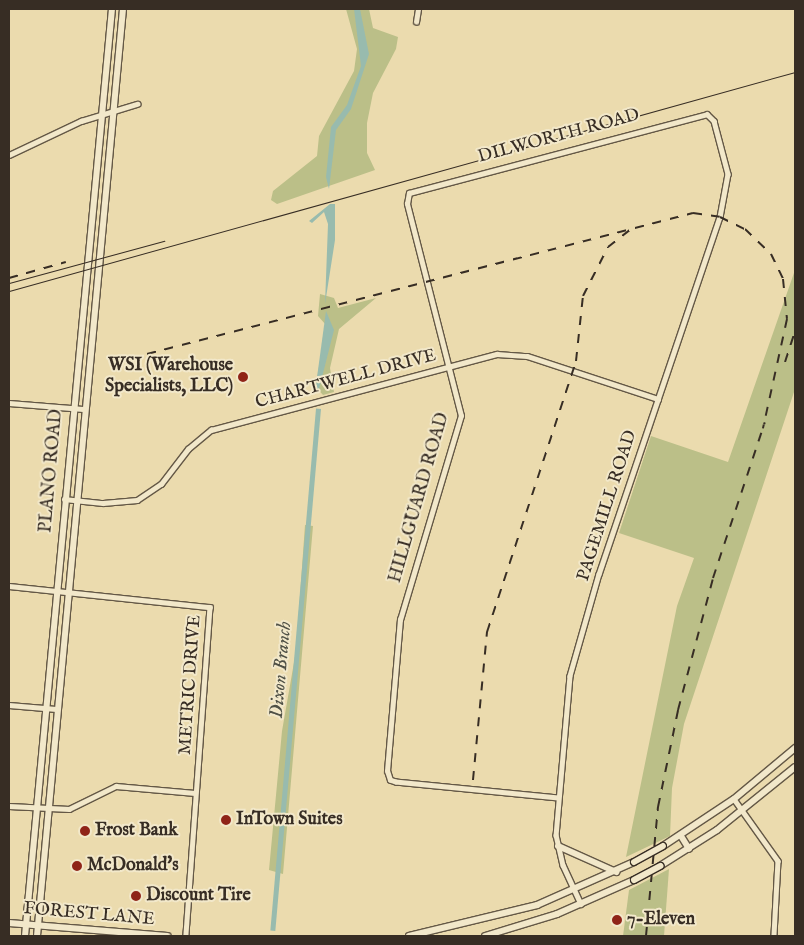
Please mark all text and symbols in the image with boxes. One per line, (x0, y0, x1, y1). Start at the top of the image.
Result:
street label: DILWORTH ROAD (476, 105, 642, 169)
street label: CHARTWELL DRIVE (253, 345, 439, 415)
place label: WSI (Warehouse Specialists, LLC) (105, 356, 233, 398)
marker: WSI (Warehouse Specialists, LLC) (237, 371, 249, 383)
street label: PLANO ROAD (36, 408, 68, 534)
street label: HILLGUARD ROAD (385, 410, 455, 586)
street label: PAGEMILL ROAD (573, 428, 643, 584)
street label: METRIC DRIVE (175, 614, 207, 756)
water label: Dixon Branch (266, 621, 298, 719)
place label: InTown Suites (236, 809, 342, 831)
marker: InTown Suites (220, 814, 232, 826)
place label: Frost Bank (95, 820, 178, 842)
marker: Frost Bank (79, 825, 91, 837)
place label: McDonald's (87, 855, 179, 877)
marker: McDonald's (71, 860, 83, 872)
place label: Discount Tire (146, 885, 251, 907)
marker: Discount Tire (130, 890, 142, 902)
street label: FOREST LANE (23, 899, 155, 931)
place label: 7-Eleven (627, 909, 695, 931)
marker: 7-Eleven (611, 914, 623, 926)

